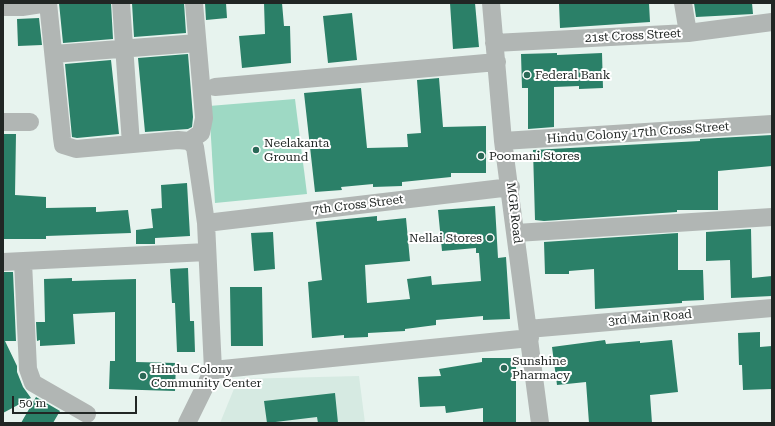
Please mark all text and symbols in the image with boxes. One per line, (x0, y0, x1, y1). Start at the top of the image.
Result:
street label: 21st Cross Street (585, 26, 681, 46)
place label: Federal Bank (535, 68, 610, 82)
marker: Federal Bank (522, 70, 532, 80)
street label: Hindu Colony 17th Cross Street (546, 119, 730, 147)
place label: Neelakanta Ground (264, 136, 329, 164)
marker: Neelakanta Ground (251, 145, 261, 155)
place label: Poomani Stores (489, 149, 579, 163)
marker: Poomani Stores (476, 151, 486, 161)
street label: MGR Road (503, 182, 525, 244)
street label: 7th Cross Street (312, 192, 404, 218)
place label: Nellai Stores (409, 231, 482, 245)
marker: Nellai Stores (485, 233, 495, 243)
street label: 3rd Main Road (607, 307, 693, 329)
place label: Sunshine Pharmacy (512, 354, 570, 382)
place label: Hindu Colony Community Center (151, 362, 261, 390)
marker: Sunshine Pharmacy (499, 363, 509, 373)
marker: Hindu Colony Community Center (138, 371, 148, 381)
scale bar (14, 388, 139, 414)
text: 50 m (19, 396, 46, 410)

